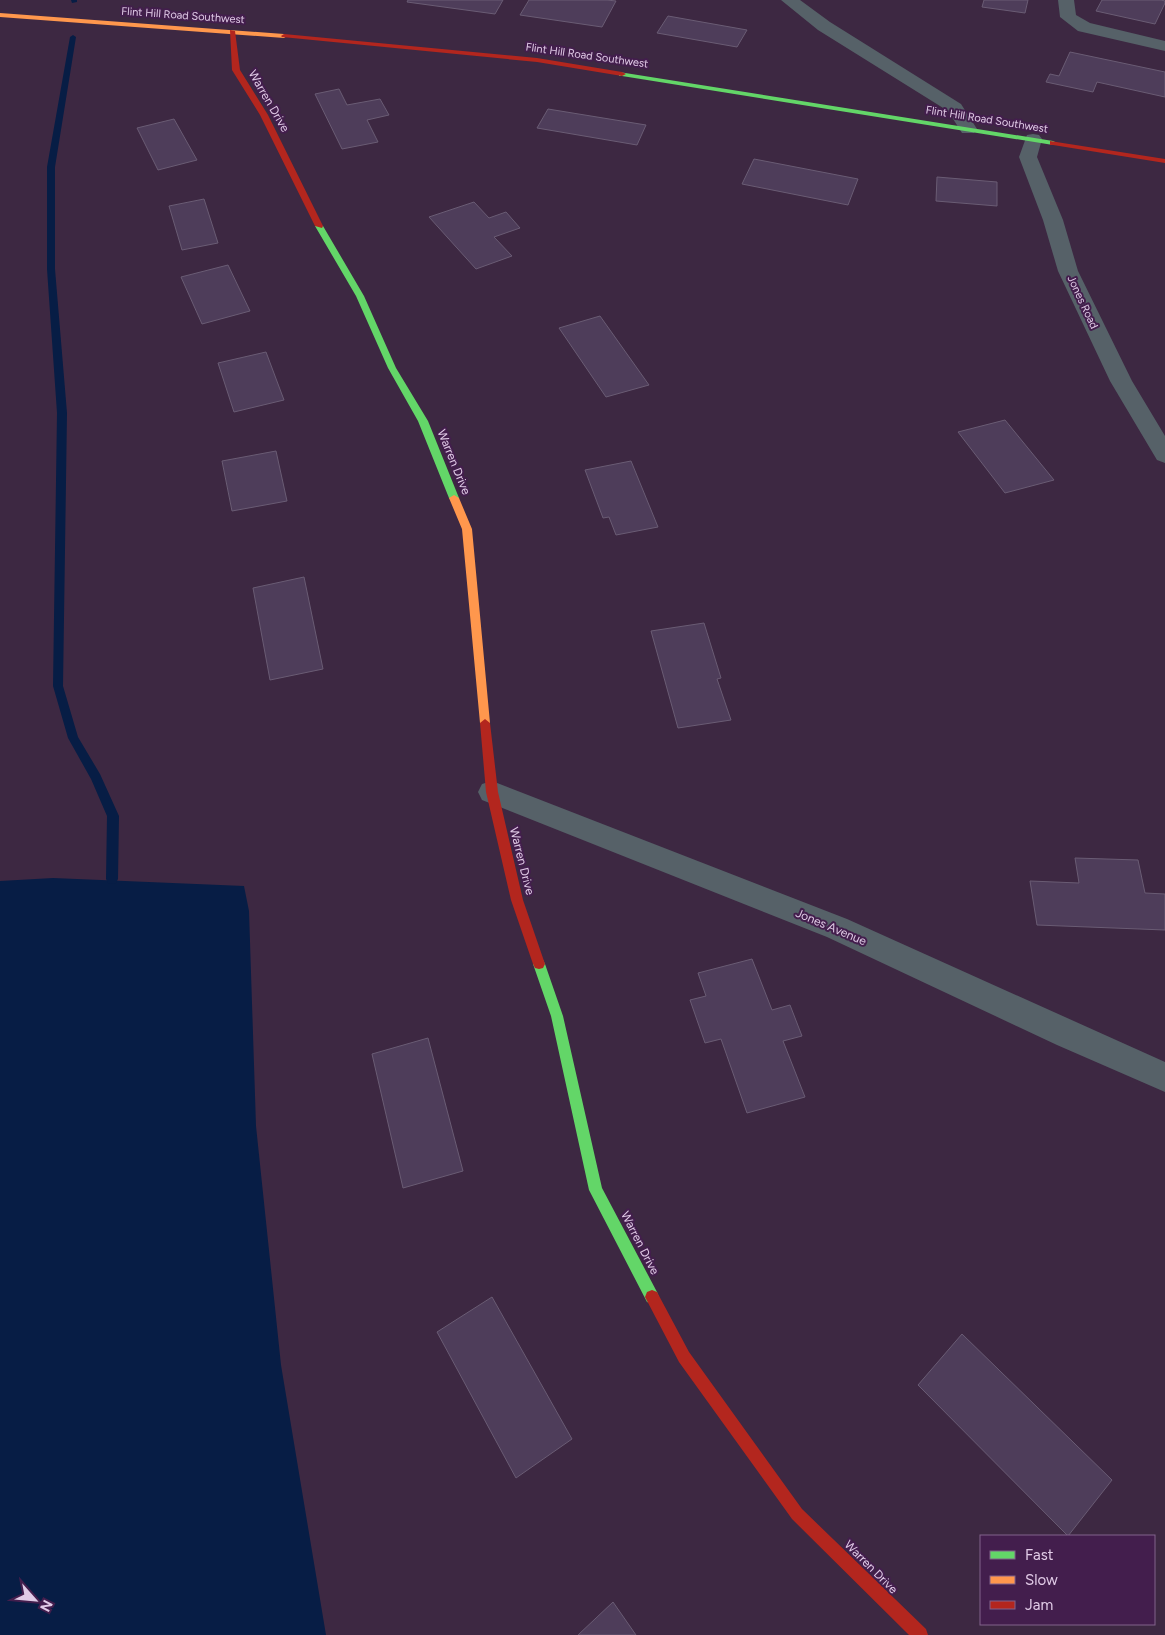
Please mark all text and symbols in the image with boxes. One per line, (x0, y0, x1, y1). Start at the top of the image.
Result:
street label: Flint Hill Road Southwest (121, 5, 245, 26)
street label: Flint Hill Road Southwest (525, 40, 649, 71)
street label: Warren Drive (246, 68, 293, 135)
street label: Flint Hill Road Southwest (925, 103, 1049, 136)
street label: Jones Road (1065, 273, 1101, 331)
street label: Warren Drive (435, 427, 474, 497)
street label: Warren Drive (507, 826, 537, 897)
street label: Jones Avenue (794, 906, 869, 948)
street label: Warren Drive (618, 1209, 662, 1277)
legend (980, 1535, 1155, 1625)
street label: Warren Drive (842, 1538, 901, 1597)
text: Fast (1025, 1546, 1054, 1564)
text: Slow (1025, 1571, 1058, 1589)
north arrow (10, 1575, 60, 1625)
text: Jam (1025, 1596, 1053, 1614)
text: N (36, 1597, 56, 1614)

